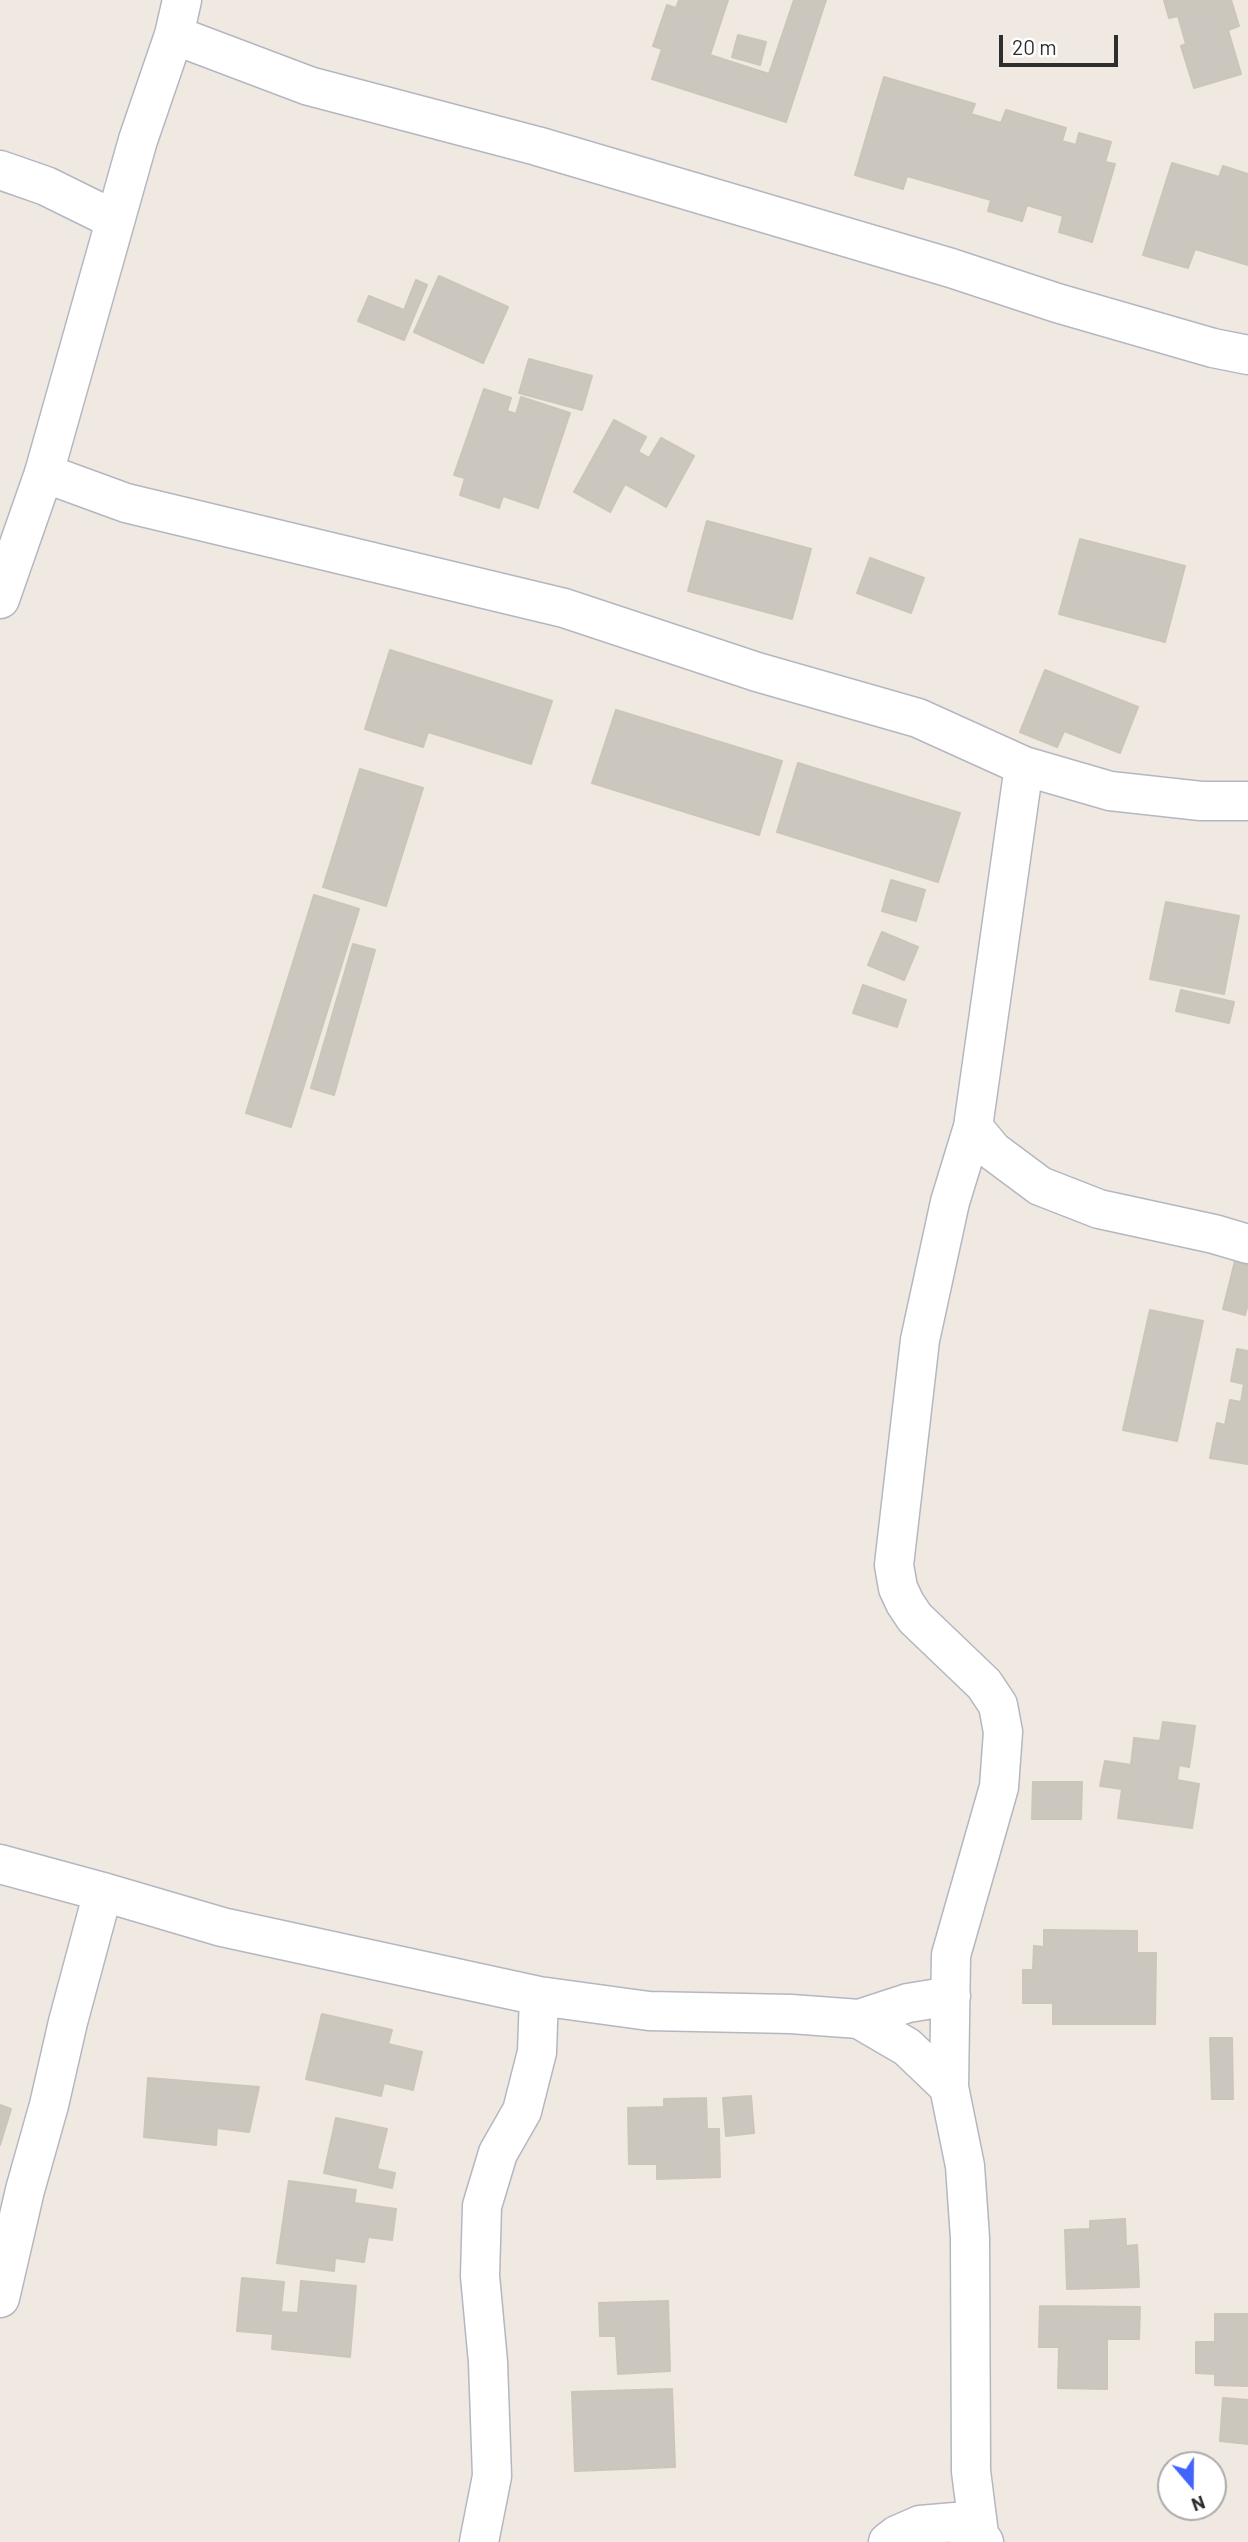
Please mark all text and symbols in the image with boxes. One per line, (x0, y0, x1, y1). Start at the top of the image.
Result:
scale bar (1003, 21, 1122, 65)
text: 20 m (1012, 34, 1057, 59)
north arrow (1157, 2451, 1227, 2521)
text: N (1189, 2491, 1209, 2517)

